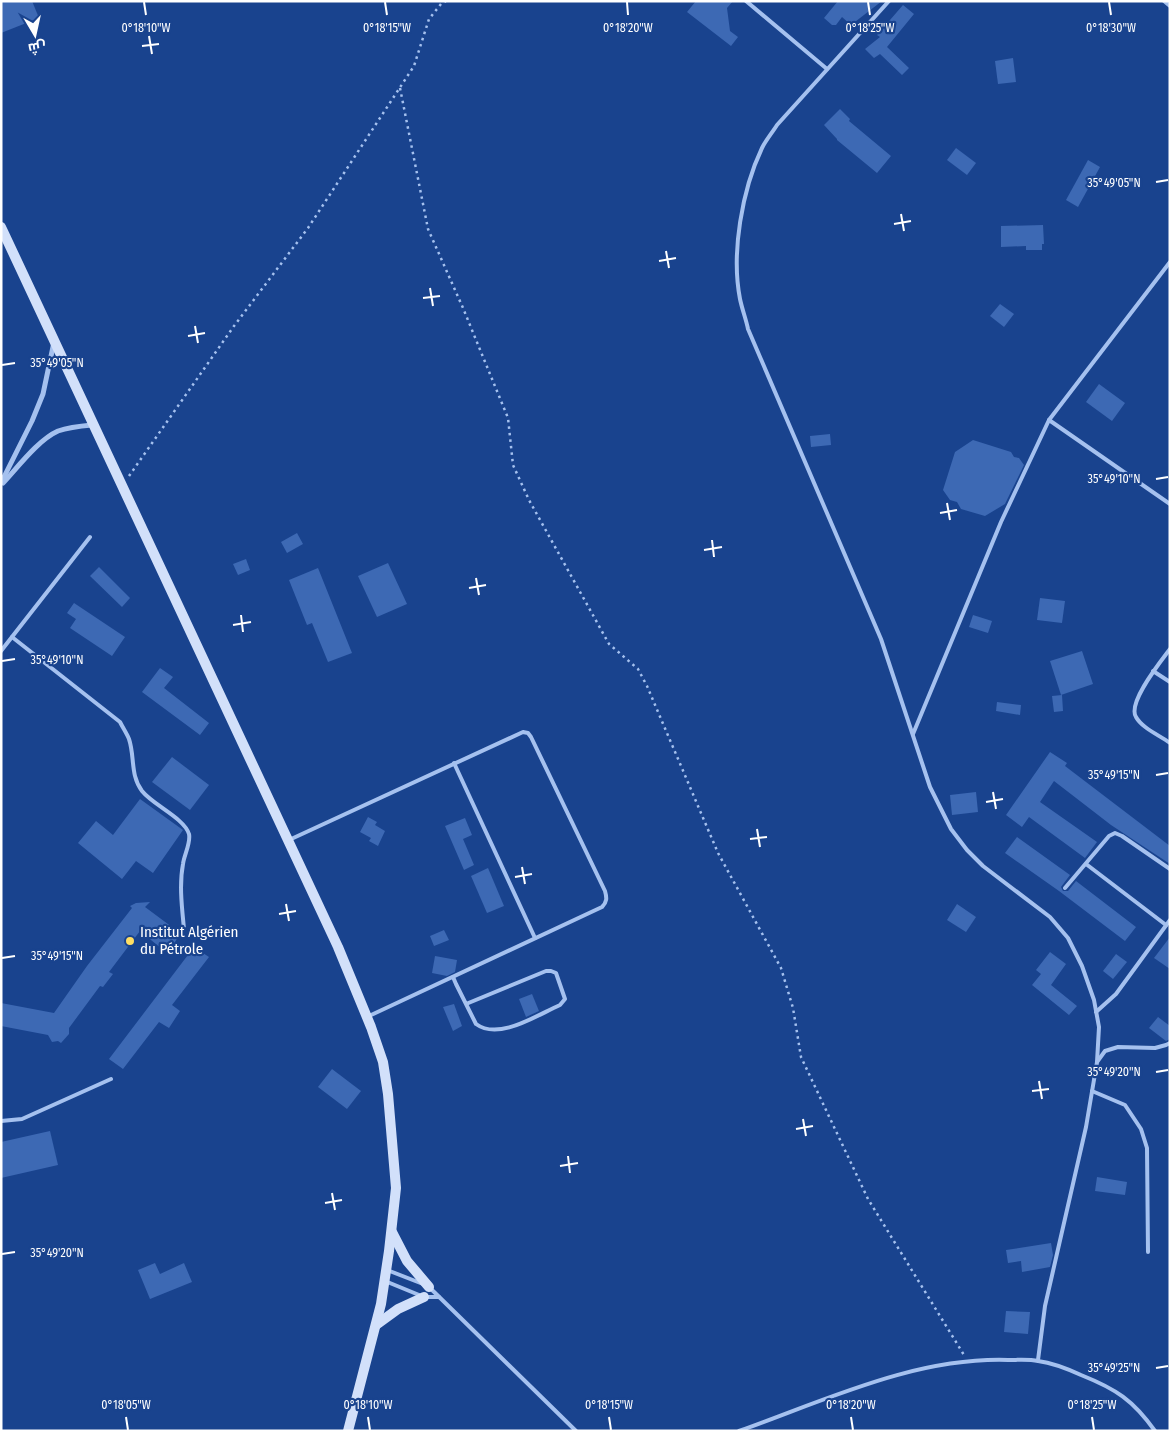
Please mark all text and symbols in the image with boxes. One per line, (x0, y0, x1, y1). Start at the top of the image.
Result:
north arrow (10, 10, 60, 60)
text: 0°18'10"W (121, 21, 171, 35)
text: 0°18'15"W (363, 21, 411, 35)
text: 0°18'20"W (603, 21, 653, 35)
text: 0°18'25"W (846, 21, 894, 35)
text: 0°18'30"W (1086, 21, 1136, 35)
text: ش (27, 38, 47, 57)
text: 35°49'05"N (1087, 176, 1141, 190)
text: 35°49'05"N (30, 356, 84, 370)
text: 35°49'10"N (1088, 472, 1140, 486)
text: 35°49'10"N (31, 653, 83, 667)
text: 35°49'15"N (1088, 768, 1140, 782)
place label: Institut Algérien du Pétrole (140, 923, 239, 958)
marker: Institut Algérien du Pétrole (124, 935, 136, 947)
text: 35°49'15"N (31, 949, 83, 963)
text: 35°49'20"N (1087, 1065, 1141, 1079)
text: 35°49'20"N (30, 1246, 84, 1260)
text: 35°49'25"N (1088, 1361, 1140, 1375)
text: 0°18'05"W (101, 1398, 151, 1412)
text: 0°18'10"W (343, 1398, 393, 1412)
text: 0°18'15"W (585, 1398, 633, 1412)
text: 0°18'20"W (826, 1398, 876, 1412)
text: 0°18'25"W (1068, 1398, 1116, 1412)

